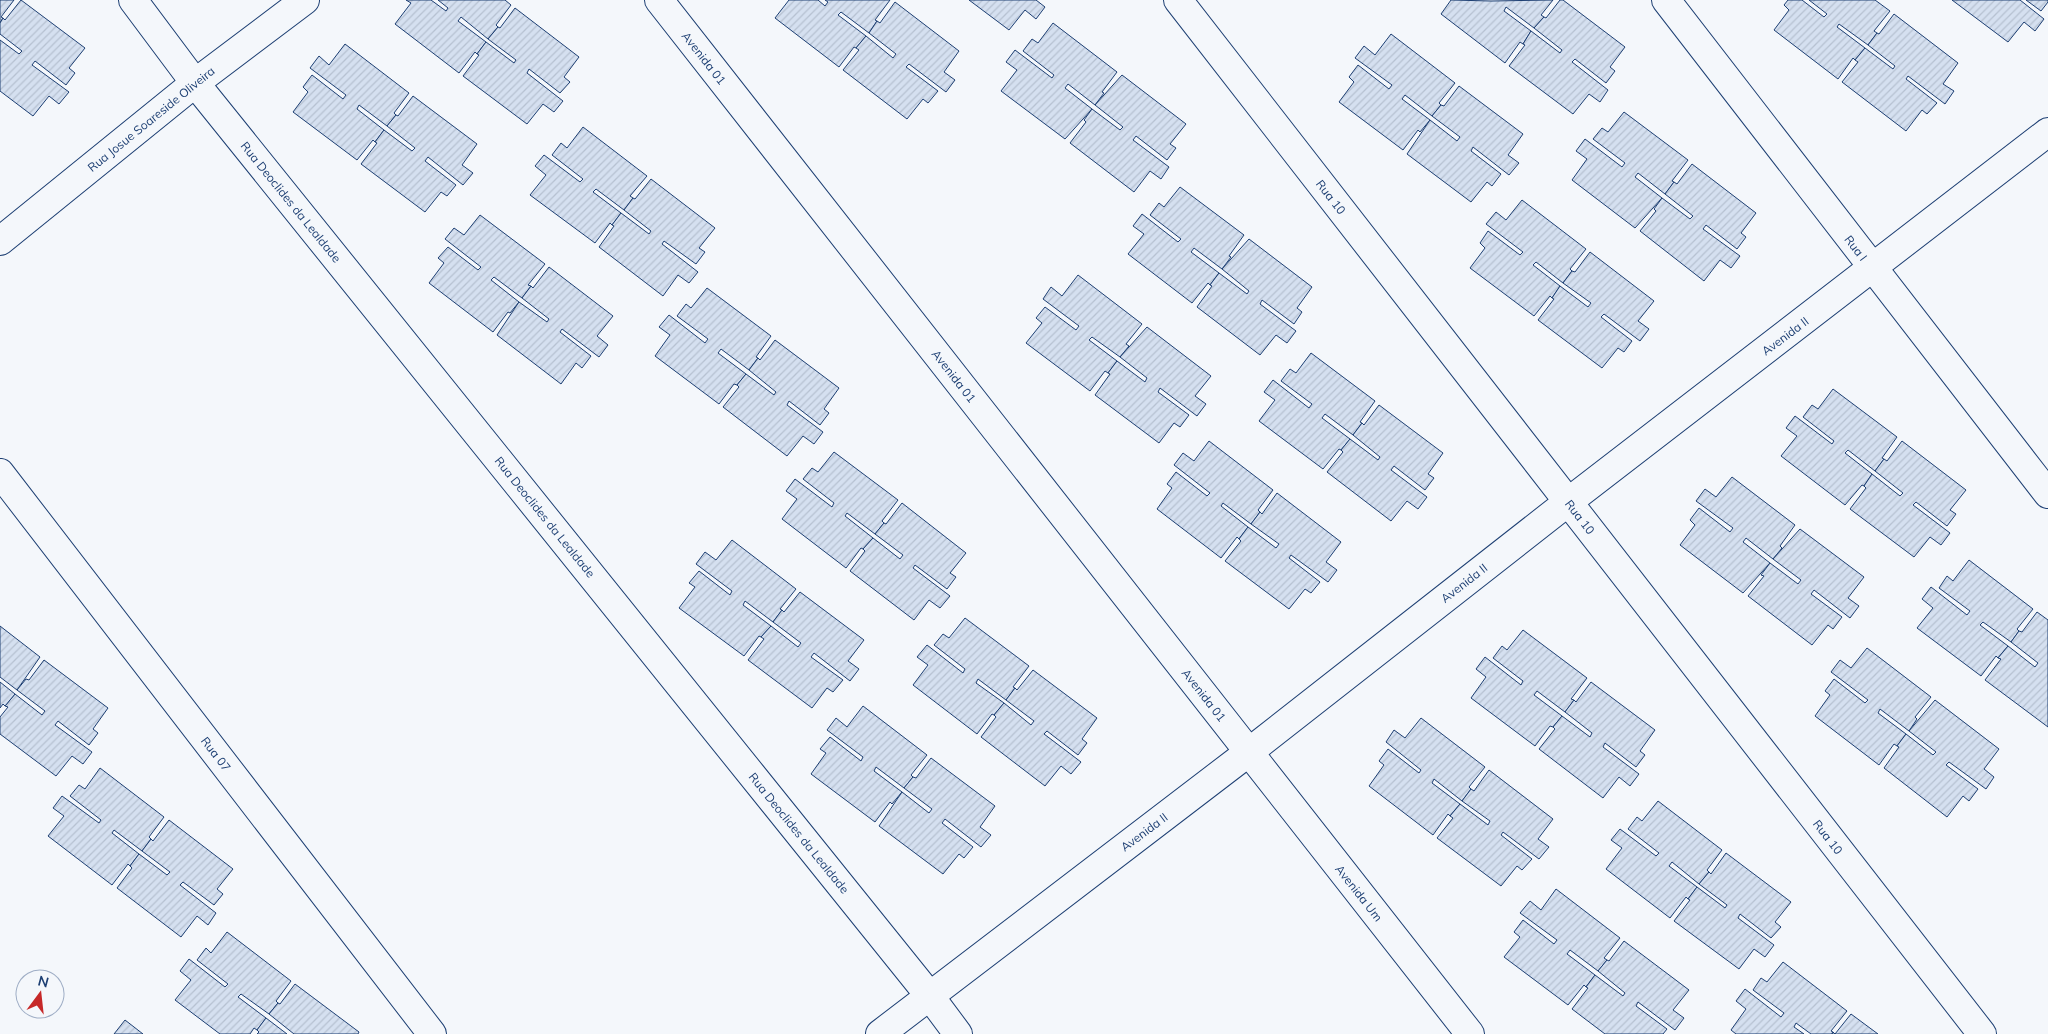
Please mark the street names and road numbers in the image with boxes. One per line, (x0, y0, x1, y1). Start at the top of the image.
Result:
street label: Avenida 01 (679, 29, 729, 87)
street label: Rua Josue Soareside Oliveira (84, 63, 218, 175)
street label: Rua Deoclides da Lealdade (238, 139, 344, 265)
street label: Rua 10 (1313, 177, 1349, 217)
street label: Rua I (1841, 232, 1871, 264)
street label: Avenida II (1759, 313, 1811, 359)
street label: Avenida 01 (929, 347, 979, 405)
street label: Rua Deoclides da Lealdade (492, 454, 598, 580)
street label: Rua 10 (1562, 497, 1598, 537)
street label: Avenida II (1438, 560, 1490, 606)
street label: Avenida 01 (1179, 666, 1229, 724)
street label: Rua 07 (198, 734, 234, 774)
street label: Rua Deoclides da Lealdade (746, 770, 852, 896)
street label: Avenida II (1118, 809, 1170, 855)
street label: Rua 10 (1810, 817, 1846, 857)
street label: Avenida Um (1332, 862, 1386, 924)

